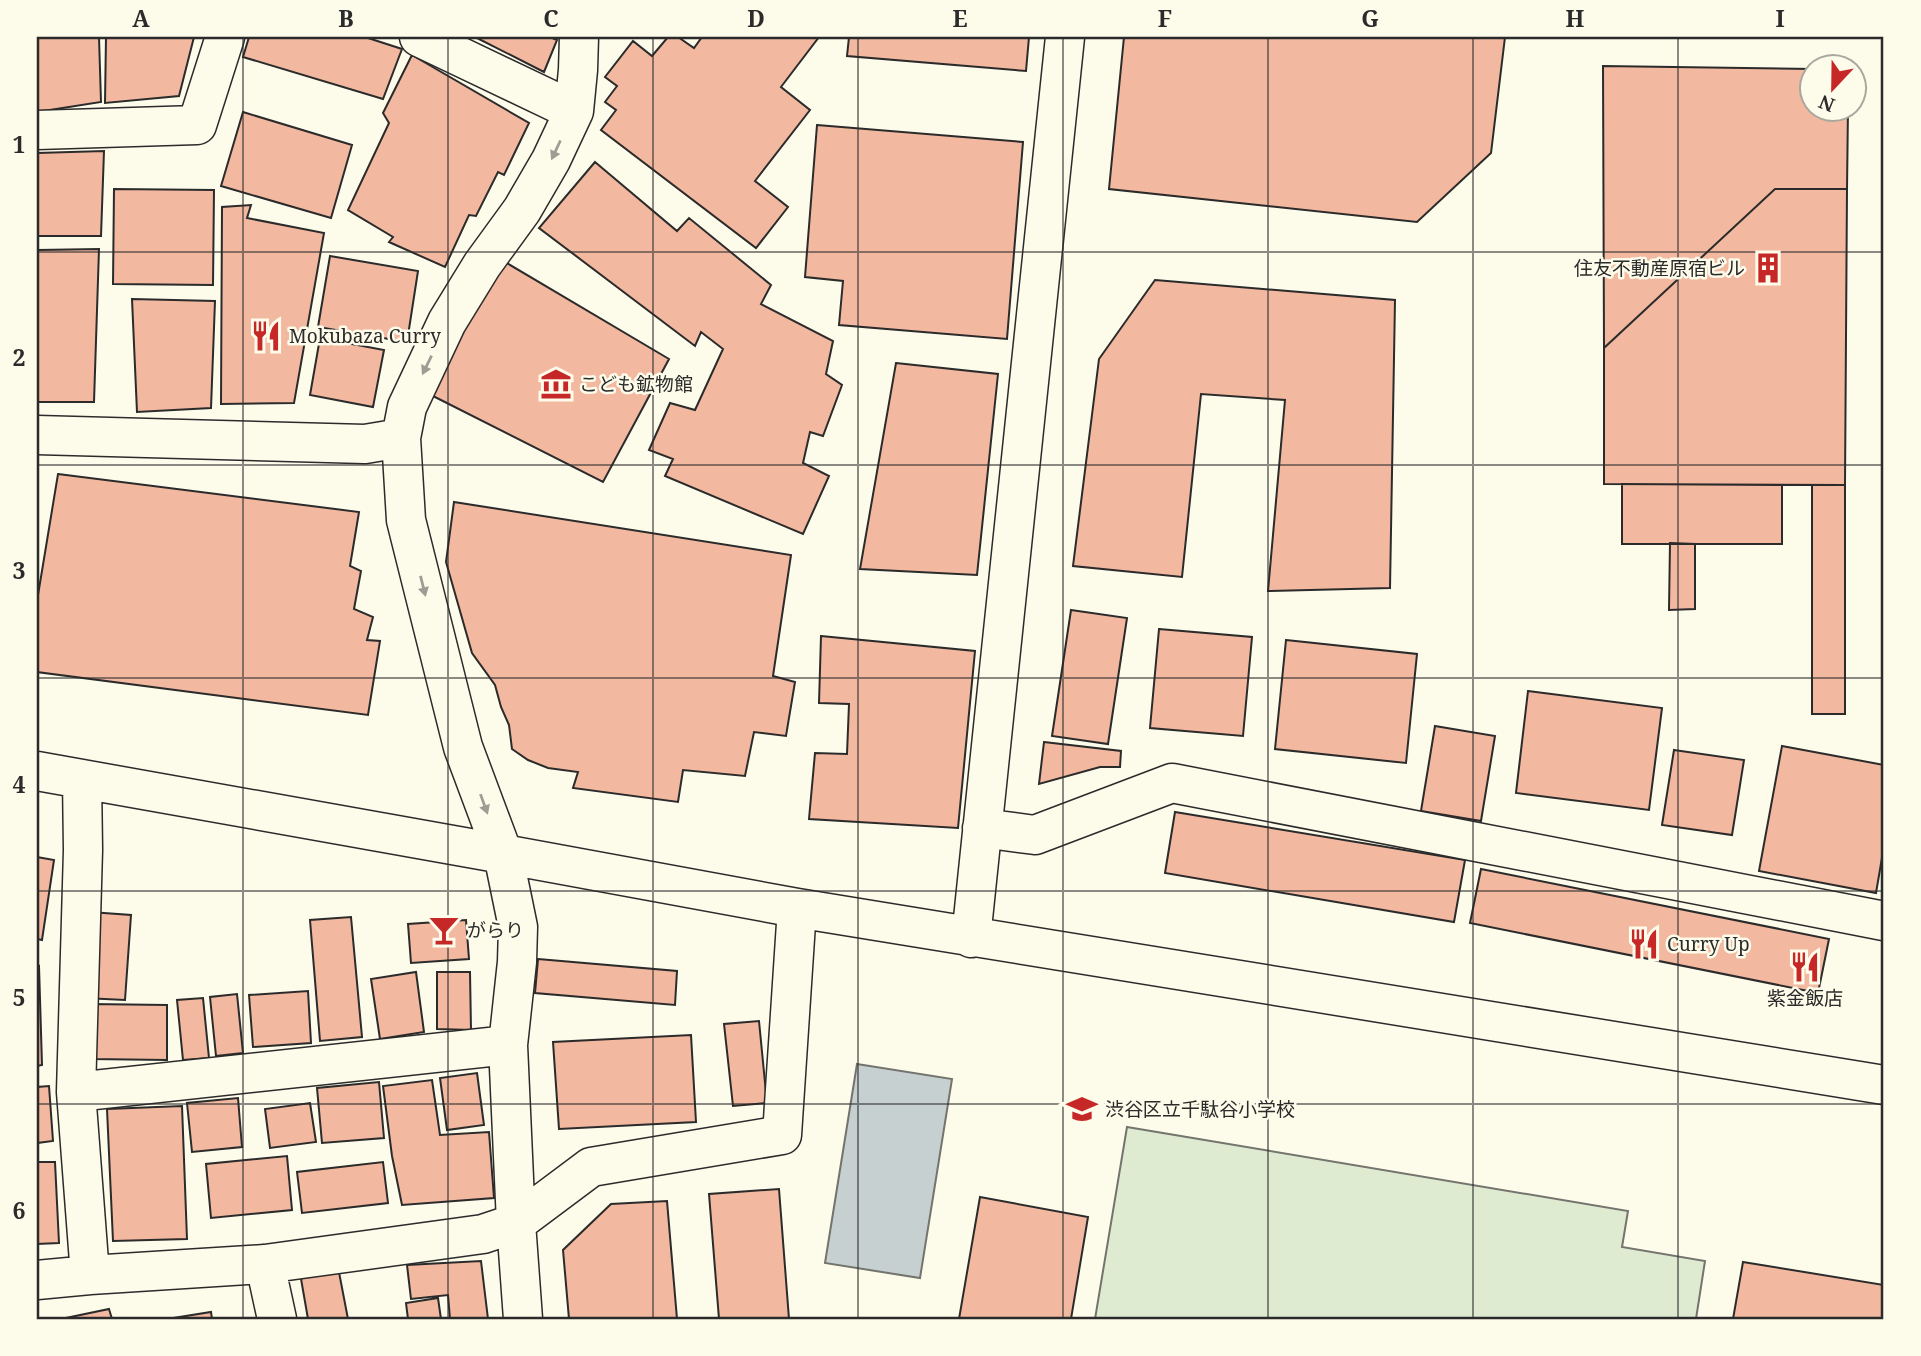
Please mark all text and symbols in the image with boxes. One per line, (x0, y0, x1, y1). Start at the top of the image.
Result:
text: A (132, 2, 150, 34)
text: B (338, 2, 354, 34)
text: C (543, 2, 559, 34)
text: D (747, 2, 765, 34)
text: E (952, 2, 968, 34)
text: F (1158, 2, 1172, 34)
text: G (1361, 2, 1379, 34)
text: H (1566, 2, 1585, 34)
text: I (1775, 2, 1785, 34)
north arrow (1798, 52, 1868, 122)
text: N (1815, 89, 1838, 119)
text: 1 (13, 128, 26, 160)
one-way arrow (550, 140, 562, 160)
building icon: 住友不動産原宿ビル (1751, 251, 1785, 285)
place label: 住友不動産原宿ビル (1574, 255, 1745, 281)
restaurant icon: Mokubaza Curry (249, 319, 283, 353)
place label: Mokubaza Curry (289, 323, 441, 349)
text: 2 (13, 341, 26, 373)
one-way arrow (421, 355, 432, 375)
museum icon: こども鉱物館 (539, 367, 573, 401)
place label: こども鉱物館 (579, 371, 693, 397)
text: 3 (13, 554, 26, 586)
one-way arrow (418, 575, 429, 597)
text: 4 (13, 768, 26, 800)
one-way arrow (479, 794, 490, 815)
bar icon: がらり (427, 913, 461, 947)
place label: がらり (467, 917, 524, 943)
restaurant icon: Curry Up (1627, 927, 1661, 961)
place label: Curry Up (1667, 931, 1750, 957)
restaurant icon: 紫金飯店 (1788, 950, 1822, 984)
text: 5 (13, 981, 26, 1013)
place label: 紫金飯店 (1767, 985, 1843, 1011)
school or university icon: 渋谷区立千駄谷小学校 (1065, 1092, 1099, 1126)
place label: 渋谷区立千駄谷小学校 (1105, 1096, 1295, 1122)
text: 6 (13, 1194, 26, 1226)

